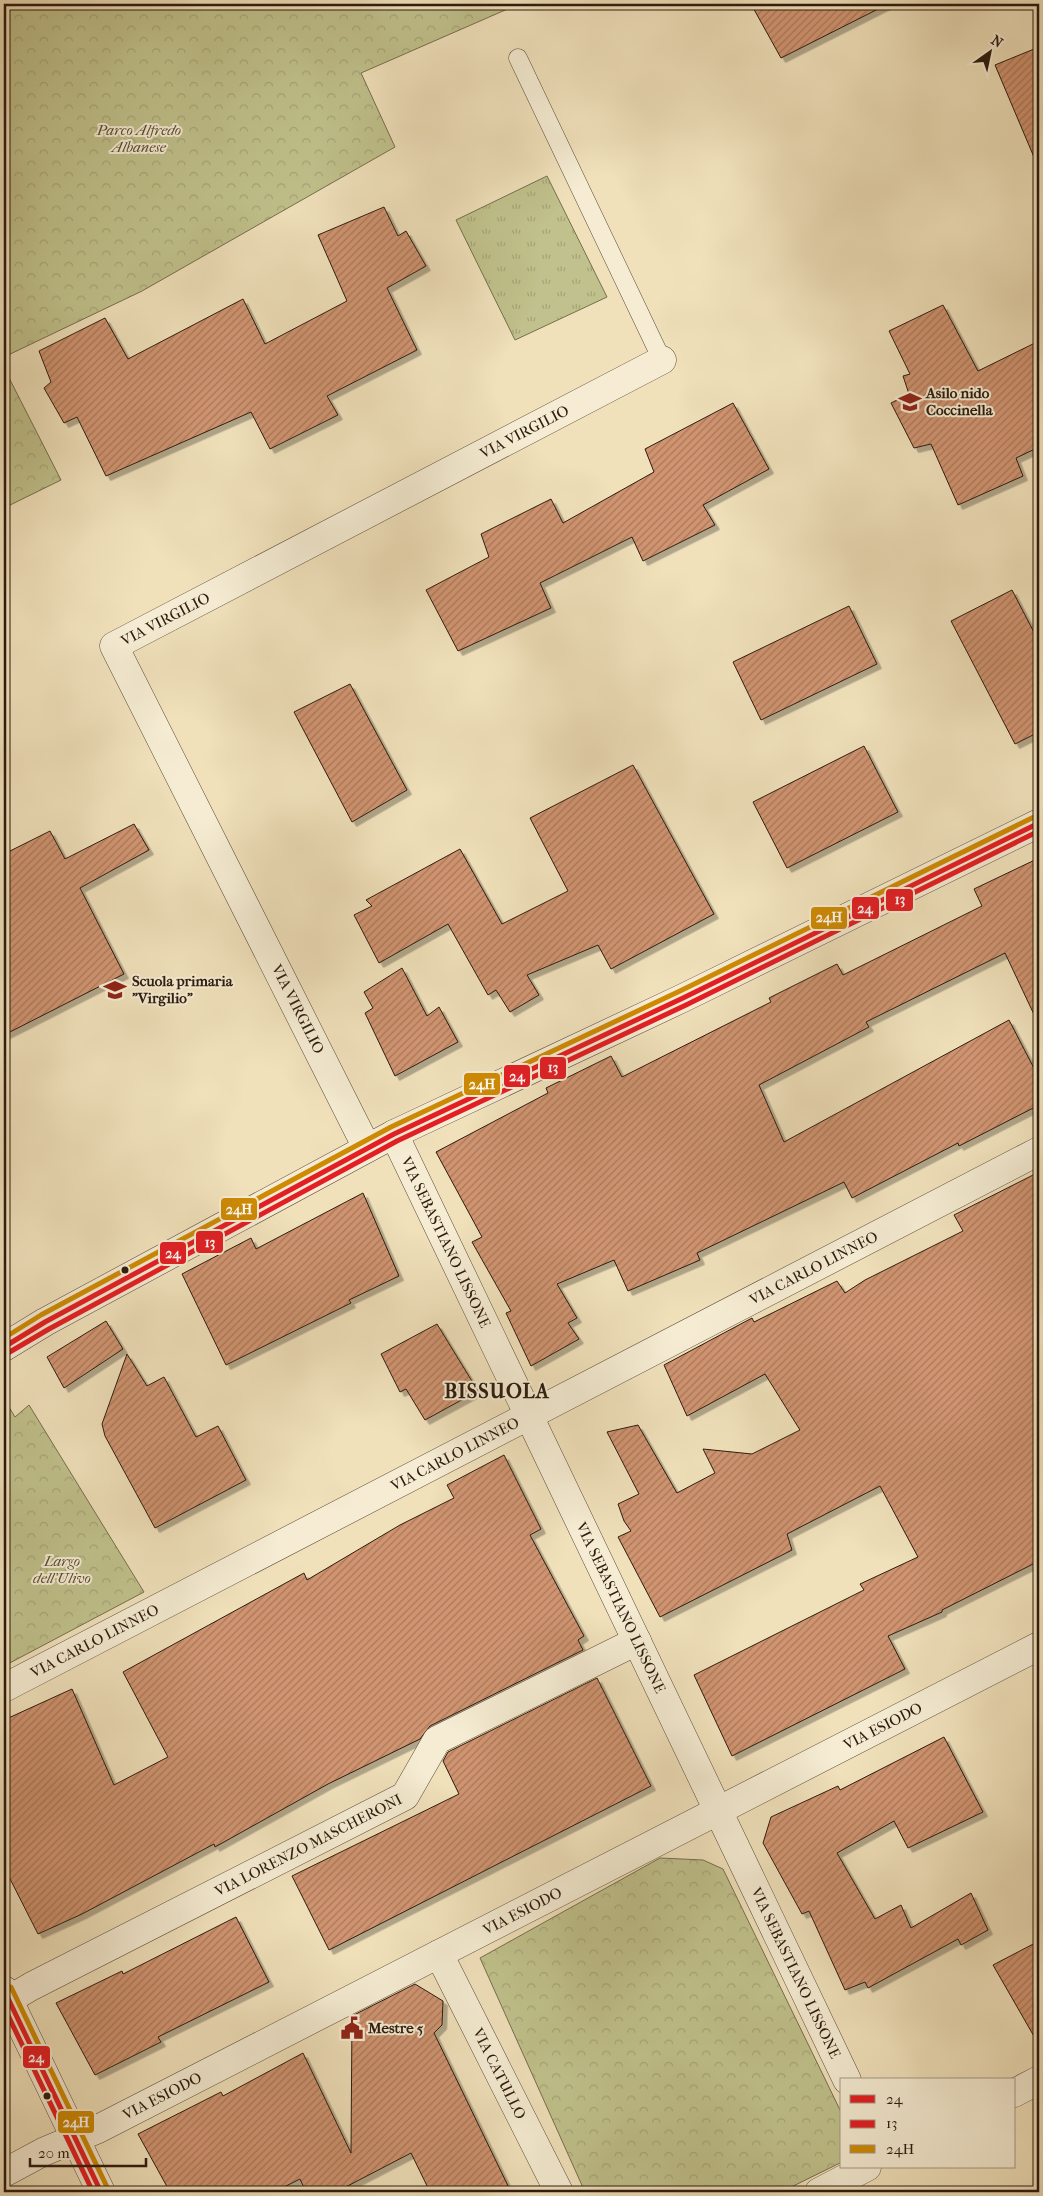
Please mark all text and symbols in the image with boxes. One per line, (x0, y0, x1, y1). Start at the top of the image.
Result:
north arrow (966, 28, 1016, 78)
text: N (988, 31, 1006, 52)
park label: Parco Alfredo Albanese (96, 121, 181, 156)
place label: Asilo nido Coccinella (925, 384, 994, 419)
school or university icon: Asilo nido Coccinella (897, 389, 923, 415)
street label: VIA VIRGILIO (476, 401, 572, 463)
street label: VIA VIRGILIO (117, 589, 213, 650)
line badge: 13 (885, 888, 914, 912)
text: 13 (895, 891, 906, 908)
line badge: 24 (851, 896, 880, 920)
text: 24 (857, 900, 873, 917)
line badge: 24H (810, 906, 848, 930)
text: 24H (816, 909, 842, 926)
street label: VIA VIRGILIO (267, 960, 328, 1057)
place label: Scuola primaria "Virgilio" (132, 972, 234, 1007)
school or university icon: Scuola primaria "Virgilio" (102, 977, 128, 1003)
line badge: 13 (539, 1056, 567, 1080)
text: 13 (548, 1059, 559, 1076)
line badge: 24 (503, 1064, 531, 1088)
text: 24 (509, 1068, 525, 1085)
line badge: 24H (463, 1072, 501, 1096)
text: 24H (469, 1076, 495, 1093)
street label: VIA SEBASTIANO LISSONE (397, 1153, 494, 1331)
line badge: 24H (220, 1197, 258, 1221)
text: 24H (226, 1201, 252, 1218)
street label: VIA CARLO LINNEO (745, 1227, 881, 1309)
line badge: 13 (195, 1230, 224, 1254)
text: 13 (205, 1234, 216, 1251)
line badge: 24 (159, 1241, 187, 1265)
text: 24 (165, 1245, 181, 1262)
unlabelled marker (120, 1265, 130, 1275)
district label: BISSUOLA (444, 1380, 550, 1403)
street label: VIA CARLO LINNEO (387, 1413, 522, 1495)
street label: VIA SEBASTIANO LISSONE (572, 1518, 669, 1696)
park label: Largo dell'Ulivo (33, 1552, 91, 1587)
street label: VIA CARLO LINNEO (26, 1600, 162, 1682)
street label: VIA ESIODO (839, 1698, 925, 1754)
street label: VIA LORENZO MASCHERONI (211, 1790, 405, 1901)
street label: VIA ESIODO (479, 1883, 565, 1939)
street label: VIA SEBASTIANO LISSONE (747, 1883, 844, 2061)
public building icon: Mestre 5 (339, 2015, 365, 2041)
place label: Mestre 5 (367, 2019, 424, 2037)
street label: VIA CATULLO (468, 2024, 530, 2122)
line badge: 24 (22, 2045, 51, 2069)
text: 24 (28, 2049, 44, 2066)
street label: VIA ESIODO (119, 2068, 205, 2124)
legend (840, 2078, 1016, 2168)
text: 24 (886, 2090, 904, 2108)
unlabelled marker (42, 2091, 52, 2101)
line badge: 24H (57, 2110, 95, 2134)
text: 24H (63, 2114, 89, 2131)
text: 13 (886, 2114, 898, 2132)
scale bar (30, 2136, 146, 2168)
text: 24H (886, 2140, 915, 2158)
text: 20 m (38, 2144, 70, 2162)

